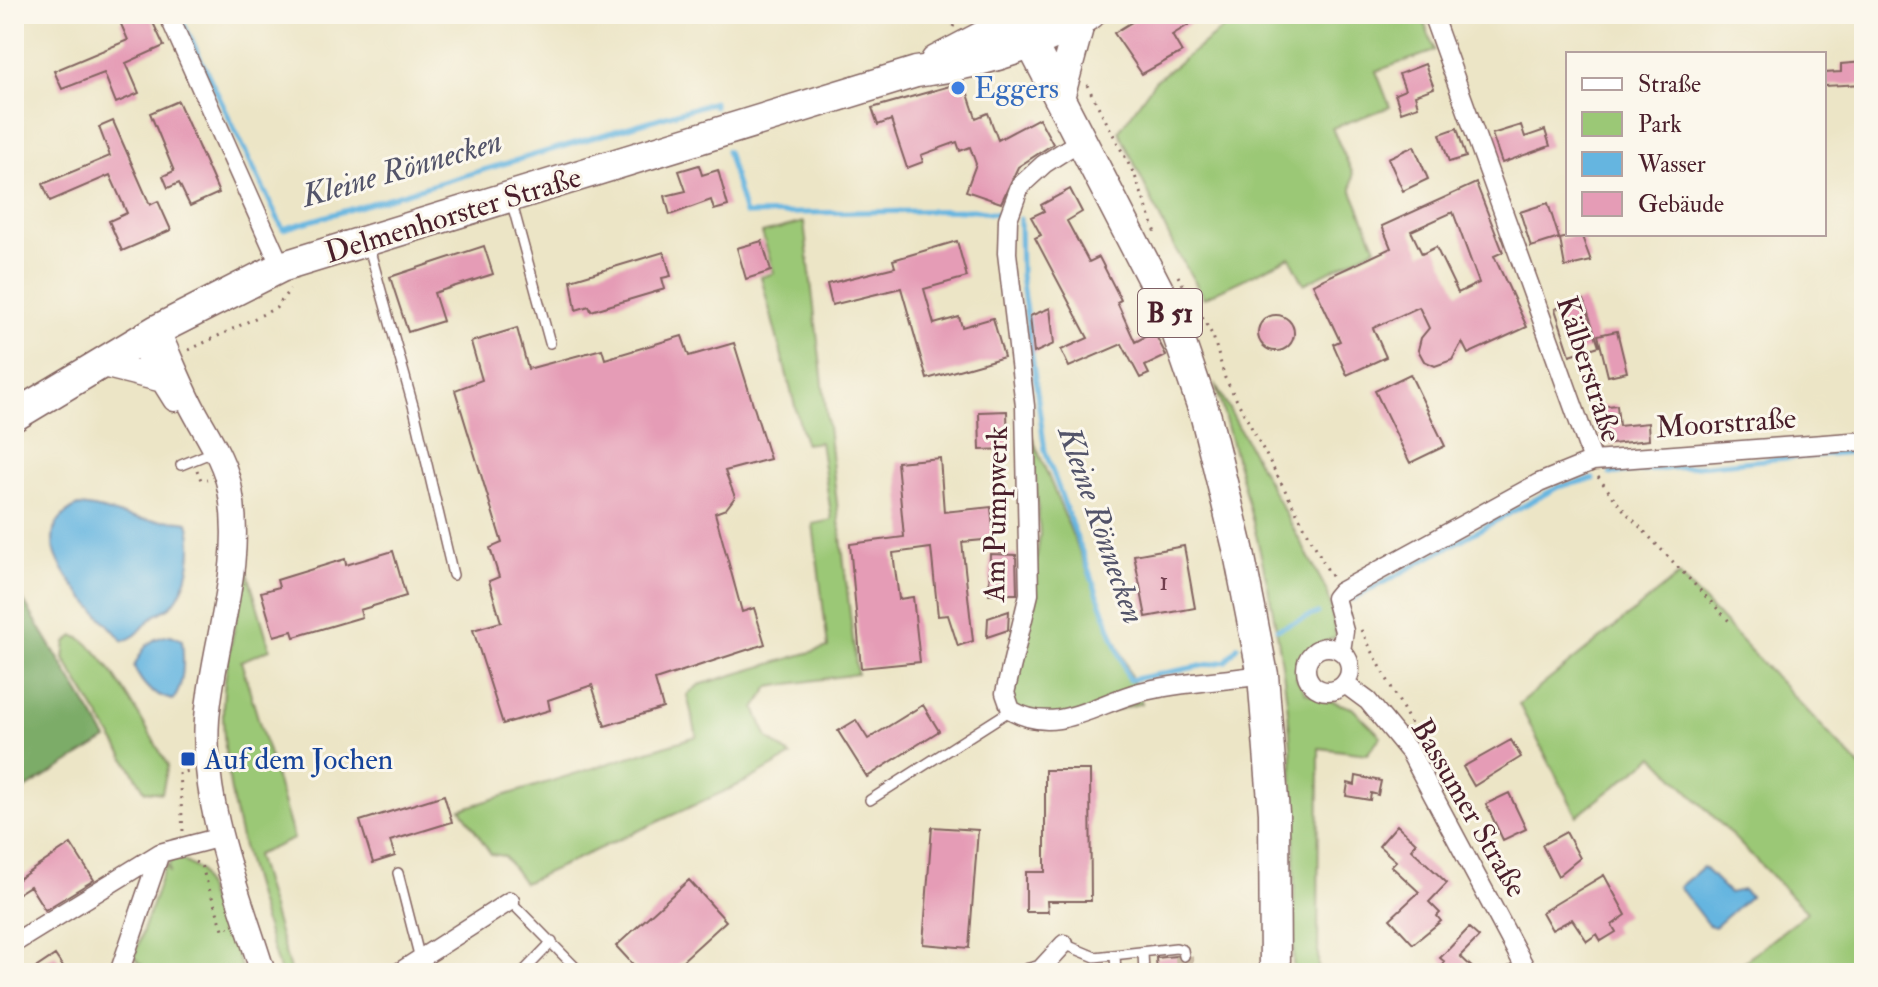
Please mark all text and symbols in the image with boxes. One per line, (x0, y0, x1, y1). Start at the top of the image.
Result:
legend (1566, 52, 1826, 236)
text: Straße (1638, 69, 1701, 100)
place label: Eggers (974, 70, 1059, 107)
marker: Eggers (949, 79, 967, 97)
text: Park (1638, 109, 1682, 140)
water label: Kleine Rönnecken (295, 121, 507, 217)
text: Wasser (1637, 149, 1706, 180)
street label: Delmenhorster Straße (320, 158, 586, 272)
text: Gebäude (1638, 189, 1724, 220)
road number: B 51 (1138, 289, 1202, 337)
street label: Kälberstraße (1548, 291, 1630, 447)
street label: Moorstraße (1654, 400, 1798, 446)
water label: Kleine Rönnecken (1048, 419, 1153, 629)
street label: Am Pumpwerk (976, 426, 1016, 603)
house number: 1 (1159, 566, 1169, 598)
street label: Bassumer Straße (1403, 712, 1535, 904)
place label: Auf dem Jochen (203, 741, 393, 778)
marker: Auf dem Jochen (179, 750, 197, 768)

